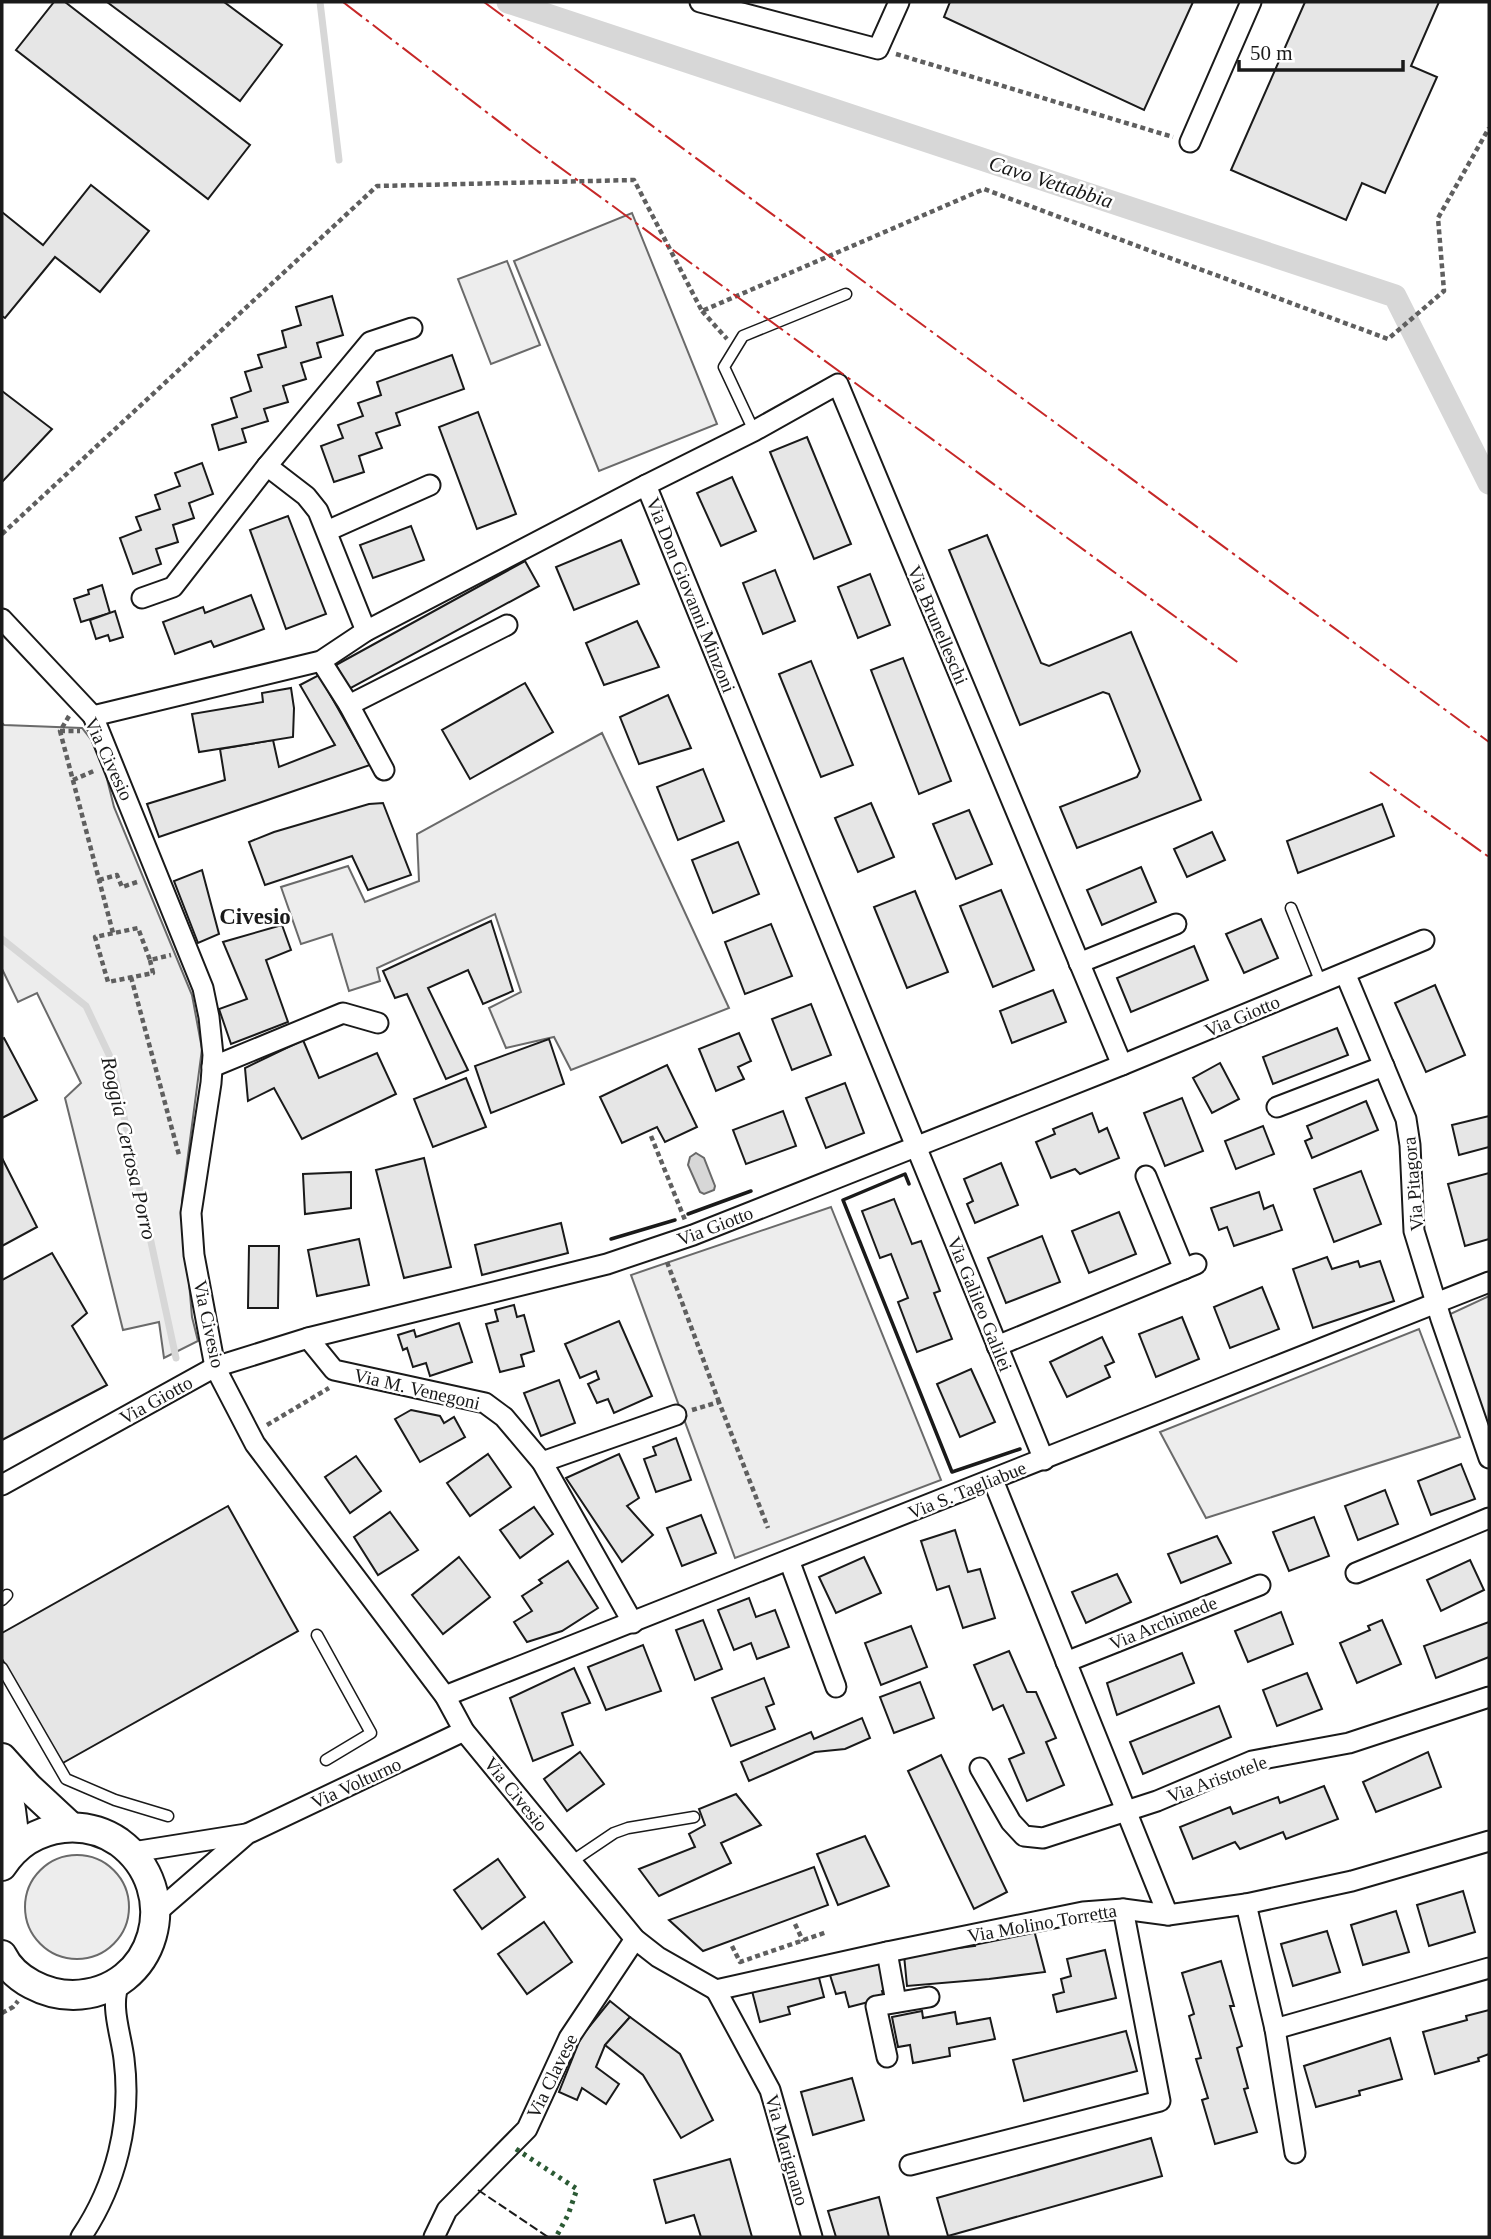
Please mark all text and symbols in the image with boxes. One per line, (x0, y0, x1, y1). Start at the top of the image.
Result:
scale bar (1239, 28, 1404, 72)
text: 50 m (1250, 41, 1293, 65)
water label: Cavo Vettabbia (986, 151, 1116, 213)
street label: Via Don Giovanni Minzoni (642, 494, 740, 696)
street label: Via Brunelleschi (904, 562, 972, 688)
street label: Via Civesio (81, 714, 137, 804)
district label: Civesio (219, 904, 291, 929)
street label: Via Giotto (1201, 991, 1283, 1041)
water label: Roggia Certosa Porro (96, 1053, 162, 1242)
street label: Via Pitagora (1398, 1136, 1428, 1232)
street label: Via Giotto (674, 1202, 756, 1250)
street label: Via Galileo Galilei (943, 1234, 1017, 1374)
street label: Via Civesio (189, 1278, 229, 1370)
street label: Via M. Venegoni (352, 1364, 482, 1414)
street label: Via Giotto (116, 1372, 196, 1428)
street label: Via S. Tagliabue (905, 1457, 1029, 1523)
street label: Via Archimede (1106, 1592, 1220, 1654)
street label: Via Aristotele (1164, 1751, 1270, 1807)
street label: Via Volturno (308, 1753, 404, 1813)
street label: Via Civesio (480, 1753, 552, 1835)
street label: Via Molino Torretta (966, 1899, 1119, 1946)
street label: Via Clavese (523, 2030, 581, 2122)
street label: Via Marignano (761, 2092, 813, 2208)

